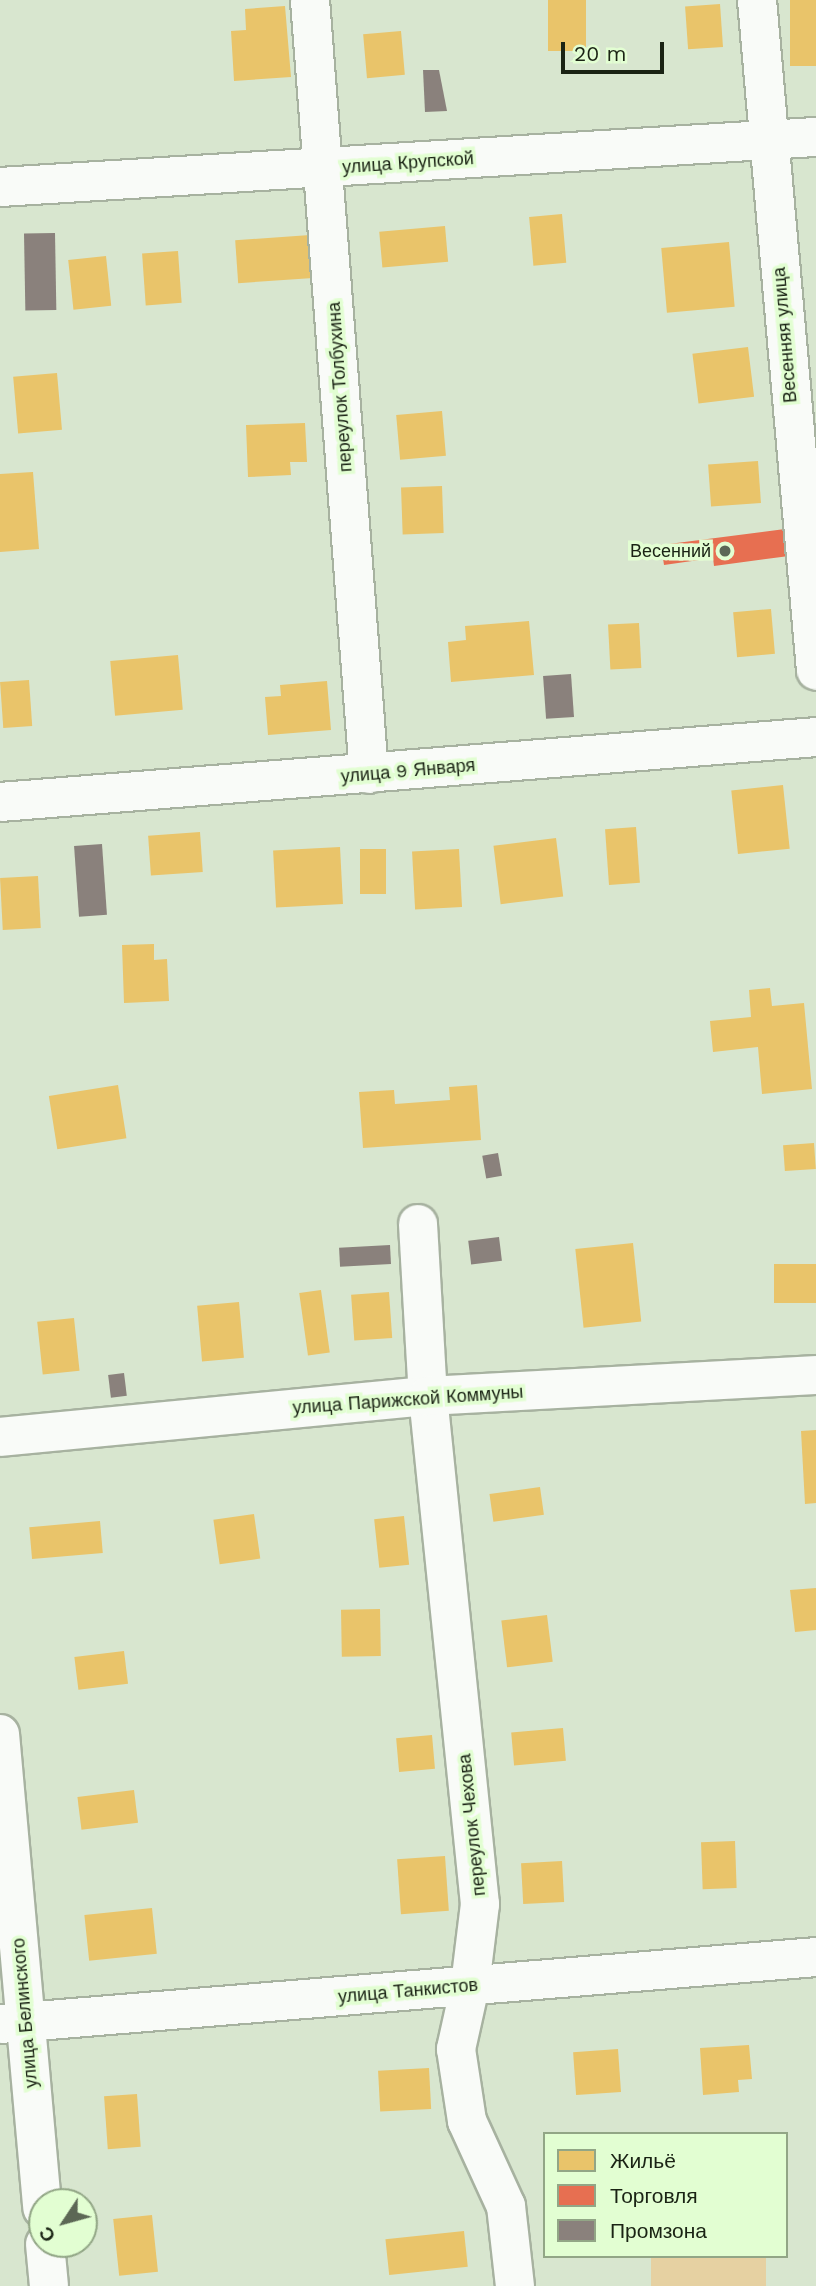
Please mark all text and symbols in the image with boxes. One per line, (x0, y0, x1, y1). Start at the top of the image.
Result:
scale bar (564, 28, 667, 72)
text: 20 m (574, 41, 626, 66)
street label: улица Крупской (342, 148, 474, 178)
street label: Весенняя улица (768, 266, 802, 404)
street label: переулок Толбухина (323, 301, 357, 473)
place label: Весенний (630, 540, 711, 562)
marker: Весенний (717, 543, 733, 559)
street label: улица 9 Января (340, 754, 476, 788)
street label: улица Парижской Коммуны (292, 1381, 524, 1419)
street label: переулок Чехова (454, 1753, 490, 1897)
street label: улица Белинского (8, 1937, 42, 2089)
street label: улица Танкистов (337, 1974, 479, 2008)
legend (543, 2132, 788, 2258)
text: Жильё (610, 2148, 676, 2173)
text: Торговля (610, 2183, 698, 2208)
north arrow (28, 2188, 98, 2258)
text: Промзона (610, 2218, 707, 2243)
text: С (34, 2222, 61, 2247)

